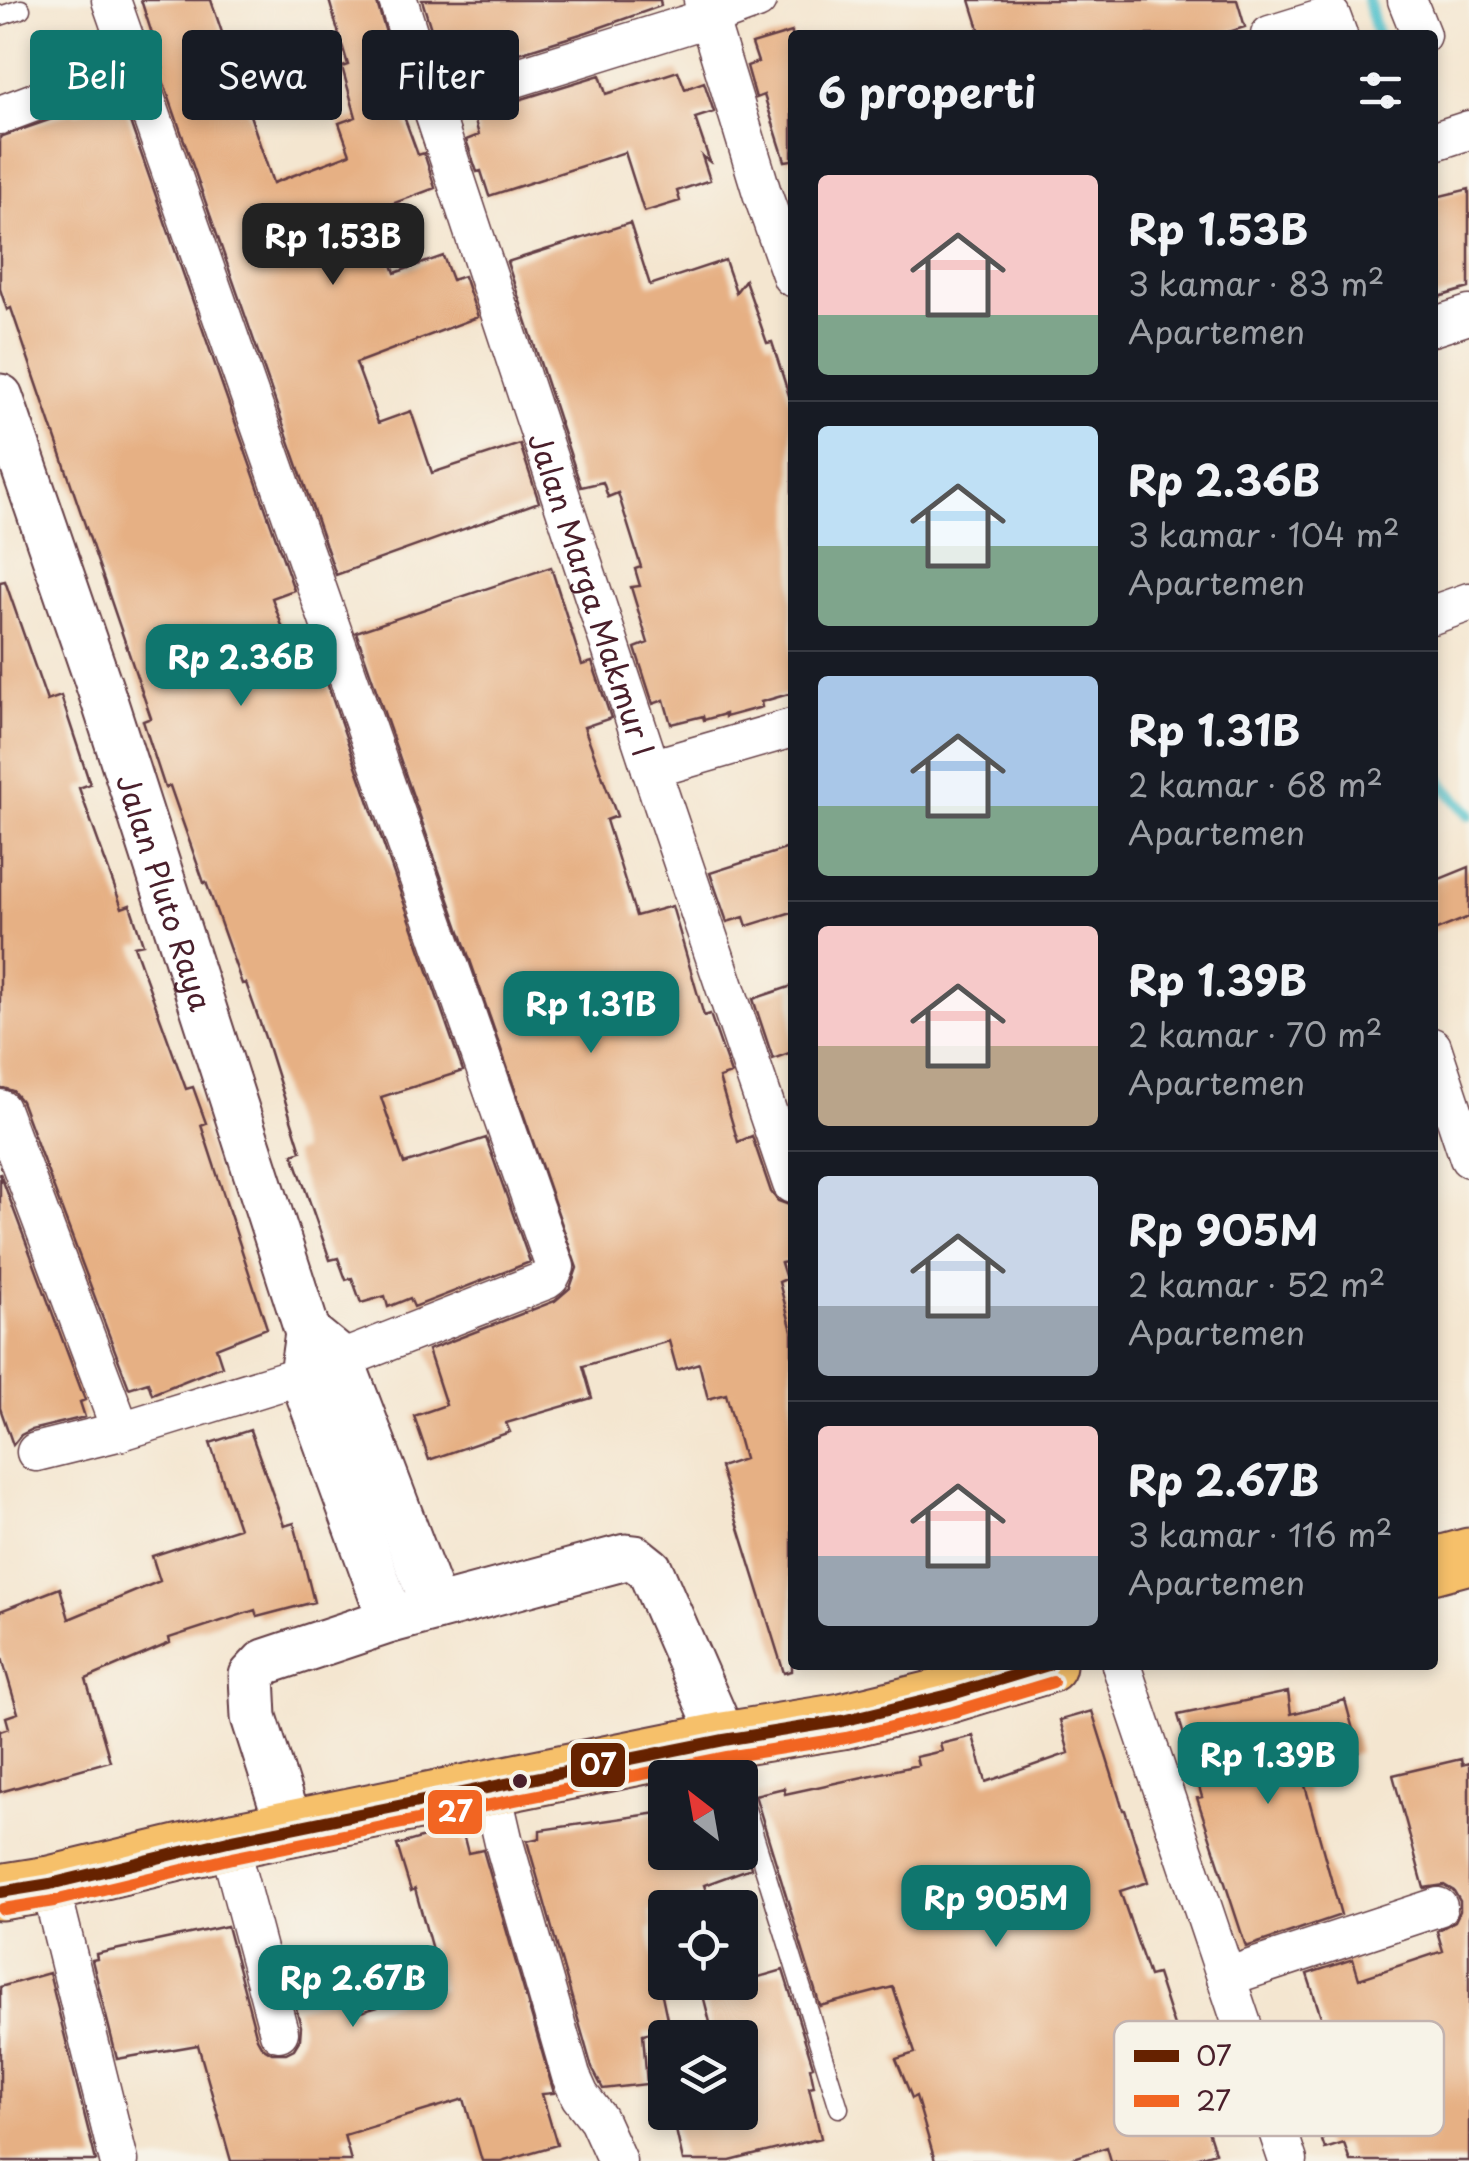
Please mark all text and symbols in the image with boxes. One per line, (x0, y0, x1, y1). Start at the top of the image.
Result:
chip: Beli (30, 30, 162, 120)
chip: Sewa (182, 30, 342, 120)
chip: Filter (362, 30, 519, 120)
text: 6 properti (818, 59, 1036, 122)
icon: filters (1353, 63, 1408, 118)
text: Rp 1.53B (1128, 196, 1309, 259)
pin: Rp 1.53B (230, 203, 436, 288)
text: Rp 1.53B (264, 211, 402, 259)
icon: home (898, 215, 1018, 335)
text: 3 kamar · 83 m² (1128, 259, 1385, 307)
text: Apartemen (1128, 307, 1305, 355)
street label: Jalan Marga Makmur I (519, 426, 668, 762)
text: Rp 2.36B (1128, 447, 1320, 510)
icon: home (898, 466, 1018, 586)
text: 3 kamar · 104 m² (1128, 510, 1400, 558)
text: Apartemen (1128, 558, 1305, 606)
pin: Rp 2.36B (138, 624, 344, 709)
text: Rp 2.36B (168, 632, 314, 680)
text: Rp 1.31B (1128, 697, 1301, 760)
icon: home (898, 716, 1018, 836)
text: 2 kamar · 68 m² (1128, 760, 1383, 808)
street label: Jalan Pluto Raya (107, 768, 225, 1016)
text: Apartemen (1128, 808, 1305, 856)
text: Rp 1.39B (1128, 947, 1307, 1010)
icon: home (898, 966, 1018, 1086)
pin: Rp 1.31B (488, 971, 694, 1056)
text: Rp 1.31B (525, 979, 657, 1027)
text: 2 kamar · 70 m² (1128, 1010, 1383, 1058)
text: Apartemen (1128, 1058, 1305, 1106)
text: Rp 905M (1128, 1197, 1319, 1260)
icon: home (898, 1216, 1018, 1336)
text: 2 kamar · 52 m² (1128, 1260, 1386, 1308)
text: Apartemen (1128, 1308, 1305, 1356)
text: Rp 2.67B (1128, 1447, 1320, 1510)
icon: home (898, 1466, 1018, 1586)
text: 3 kamar · 116 m² (1128, 1510, 1393, 1558)
text: Apartemen (1128, 1558, 1305, 1606)
pin: Rp 1.39B (1165, 1722, 1371, 1807)
text: Rp 1.39B (1200, 1730, 1336, 1778)
line badge: 07 (569, 1741, 627, 1789)
text: 07 (580, 1742, 617, 1785)
north arrow (648, 1760, 758, 1870)
map controls (648, 1760, 758, 2130)
unlabelled marker (510, 1771, 530, 1791)
line badge: 27 (426, 1788, 484, 1836)
text: 27 (437, 1789, 474, 1832)
pin: Rp 905M (904, 1865, 1088, 1950)
text: Rp 905M (923, 1873, 1069, 1921)
button: locate (648, 1890, 758, 2000)
pin: Rp 2.67B (250, 1945, 456, 2030)
text: Rp 2.67B (280, 1953, 426, 2001)
button: layers (648, 2020, 758, 2130)
legend (1114, 2021, 1444, 2136)
text: 07 (1196, 2033, 1232, 2076)
text: 27 (1196, 2078, 1231, 2121)

